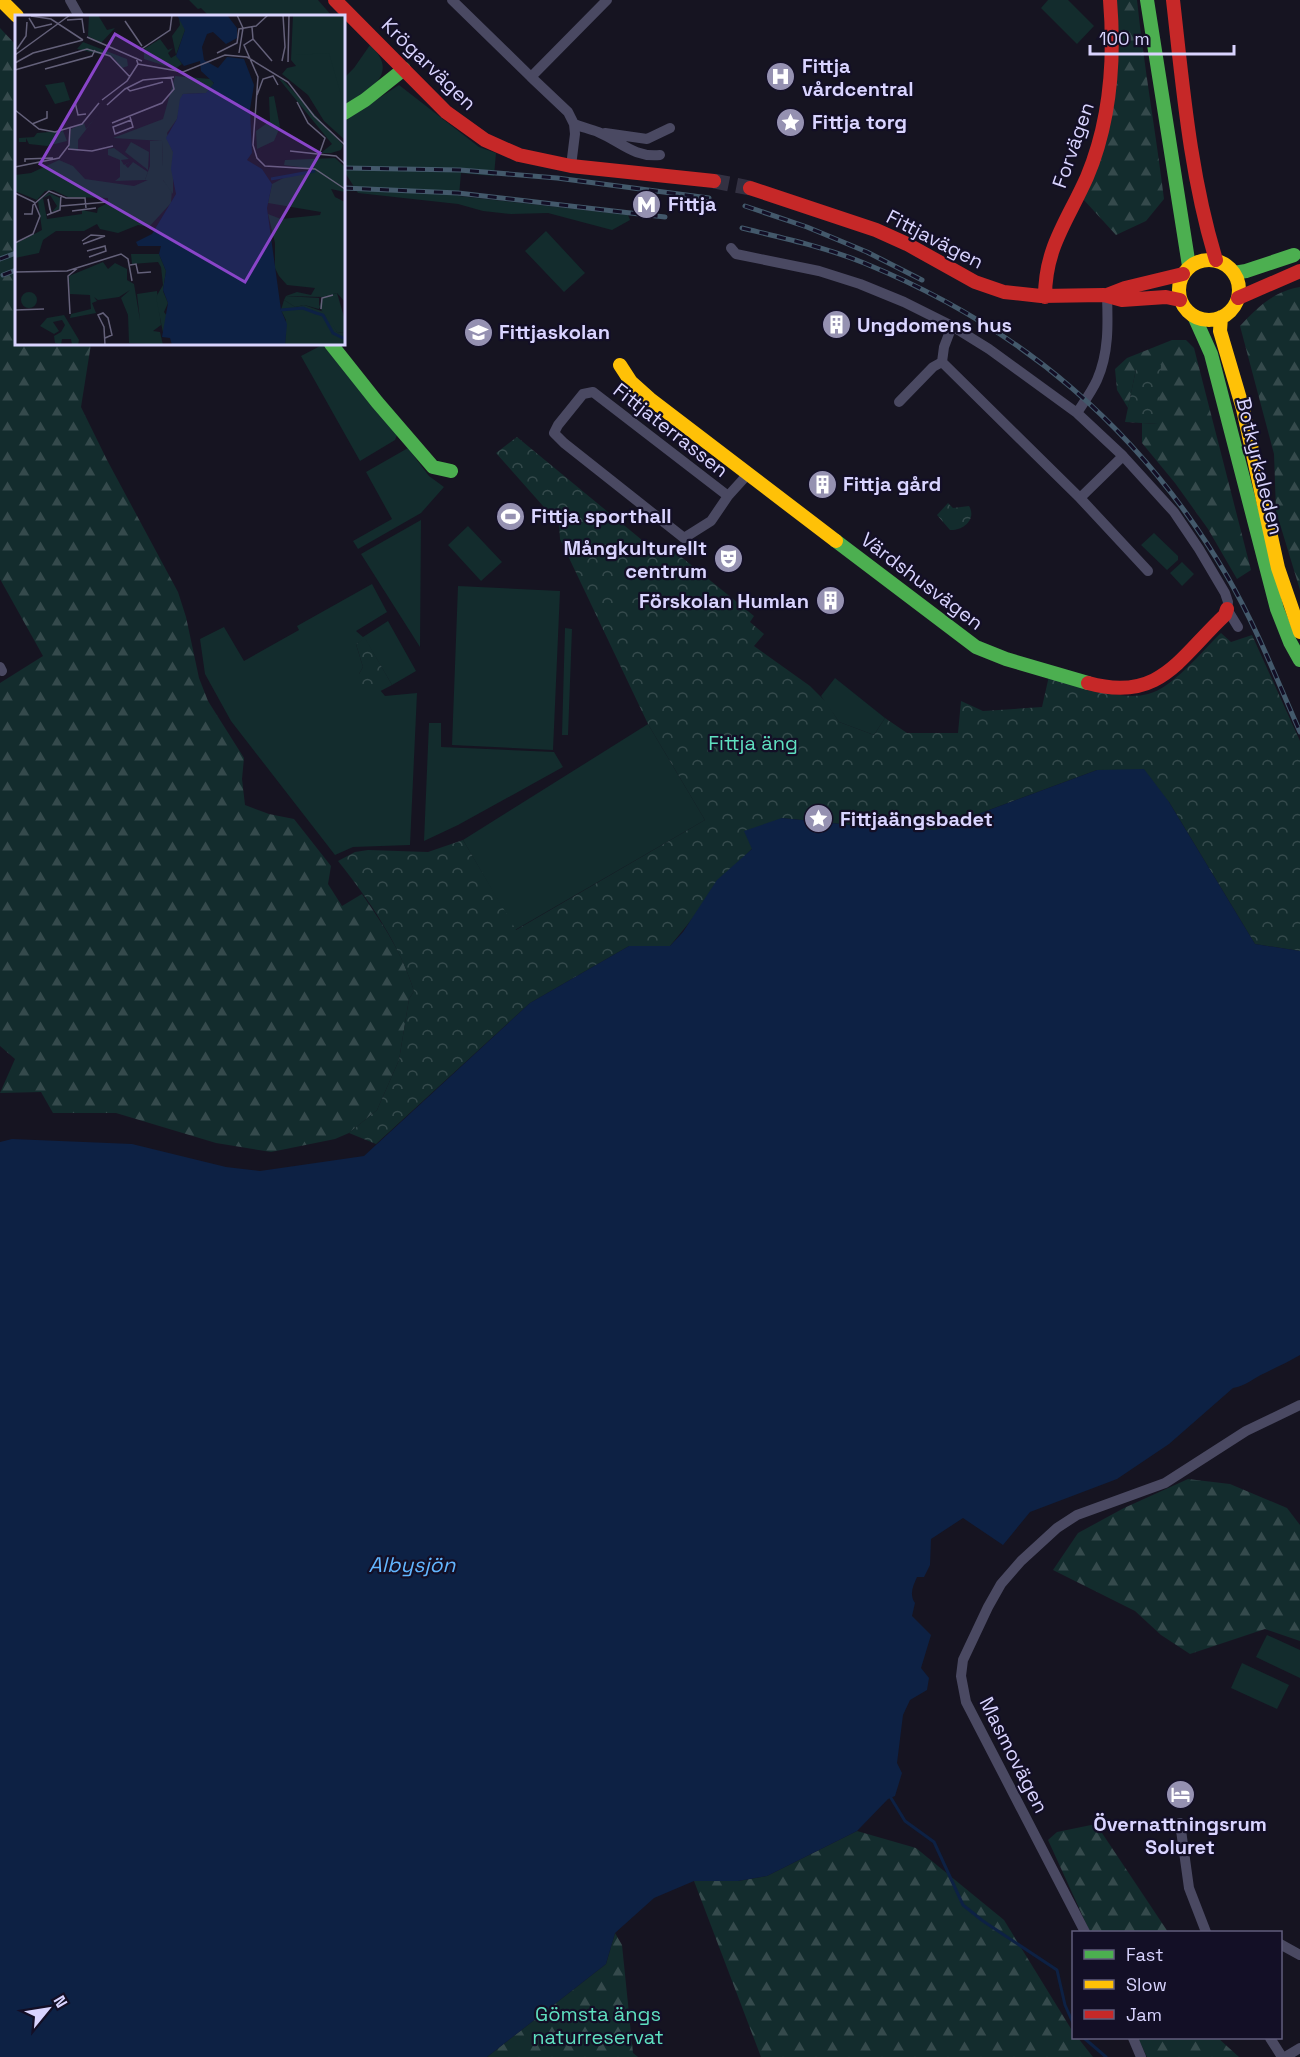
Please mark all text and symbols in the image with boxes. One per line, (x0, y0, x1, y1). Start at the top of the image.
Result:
street label: Krögarvägen (376, 12, 482, 116)
inset map (15, 15, 345, 345)
scale bar (1090, 18, 1234, 56)
text: 100 m (1099, 27, 1150, 50)
place label: Fittja vårdcentral (802, 53, 914, 102)
hospital icon: Fittja vårdcentral (765, 61, 797, 93)
street label: Forvägen (1046, 99, 1100, 191)
place icon: Fittja torg (775, 106, 807, 138)
place label: Fittja torg (812, 109, 907, 135)
metro station icon: Fittja (631, 188, 663, 220)
place label: Fittja (668, 191, 717, 217)
street label: Fittjavägen (882, 203, 988, 275)
building icon: Ungdomens hus (820, 309, 852, 341)
place label: Ungdomens hus (857, 312, 1012, 338)
school or university icon: Fittjaskolan (462, 316, 494, 348)
place label: Fittjaskolan (499, 319, 610, 345)
street label: Fittjaterrassen (608, 377, 734, 483)
street label: Botkyrkaleden (1230, 395, 1290, 537)
building icon: Fittja gård (806, 468, 838, 500)
place label: Fittja gård (843, 471, 941, 497)
sports icon: Fittja sporthall (494, 500, 526, 532)
place label: Fittja sporthall (531, 503, 672, 529)
street label: Värdshusvägen (856, 526, 988, 636)
place label: Mångkulturellt centrum (564, 535, 707, 584)
theatre icon: Mångkulturellt centrum (712, 543, 744, 575)
building icon: Förskolan Humlan (814, 585, 846, 617)
place label: Förskolan Humlan (639, 588, 809, 614)
park label: Fittja äng (708, 730, 798, 756)
place icon: Fittjaängsbadet (803, 803, 835, 835)
place label: Fittjaängsbadet (840, 806, 993, 832)
water label: Albysjön (369, 1551, 457, 1578)
street label: Masmovägen (974, 1692, 1054, 1818)
hotel icon: Övernattningsrum Soluret (1164, 1778, 1196, 1810)
place label: Övernattningsrum Soluret (1093, 1811, 1267, 1860)
legend (1072, 1931, 1282, 2039)
text: Fast (1126, 1943, 1163, 1966)
text: Slow (1126, 1973, 1167, 1996)
north arrow (18, 1979, 78, 2039)
text: N (49, 1992, 72, 2012)
park label: Gömsta ängs naturreservat (532, 2001, 664, 2050)
text: Jam (1126, 2003, 1162, 2026)

